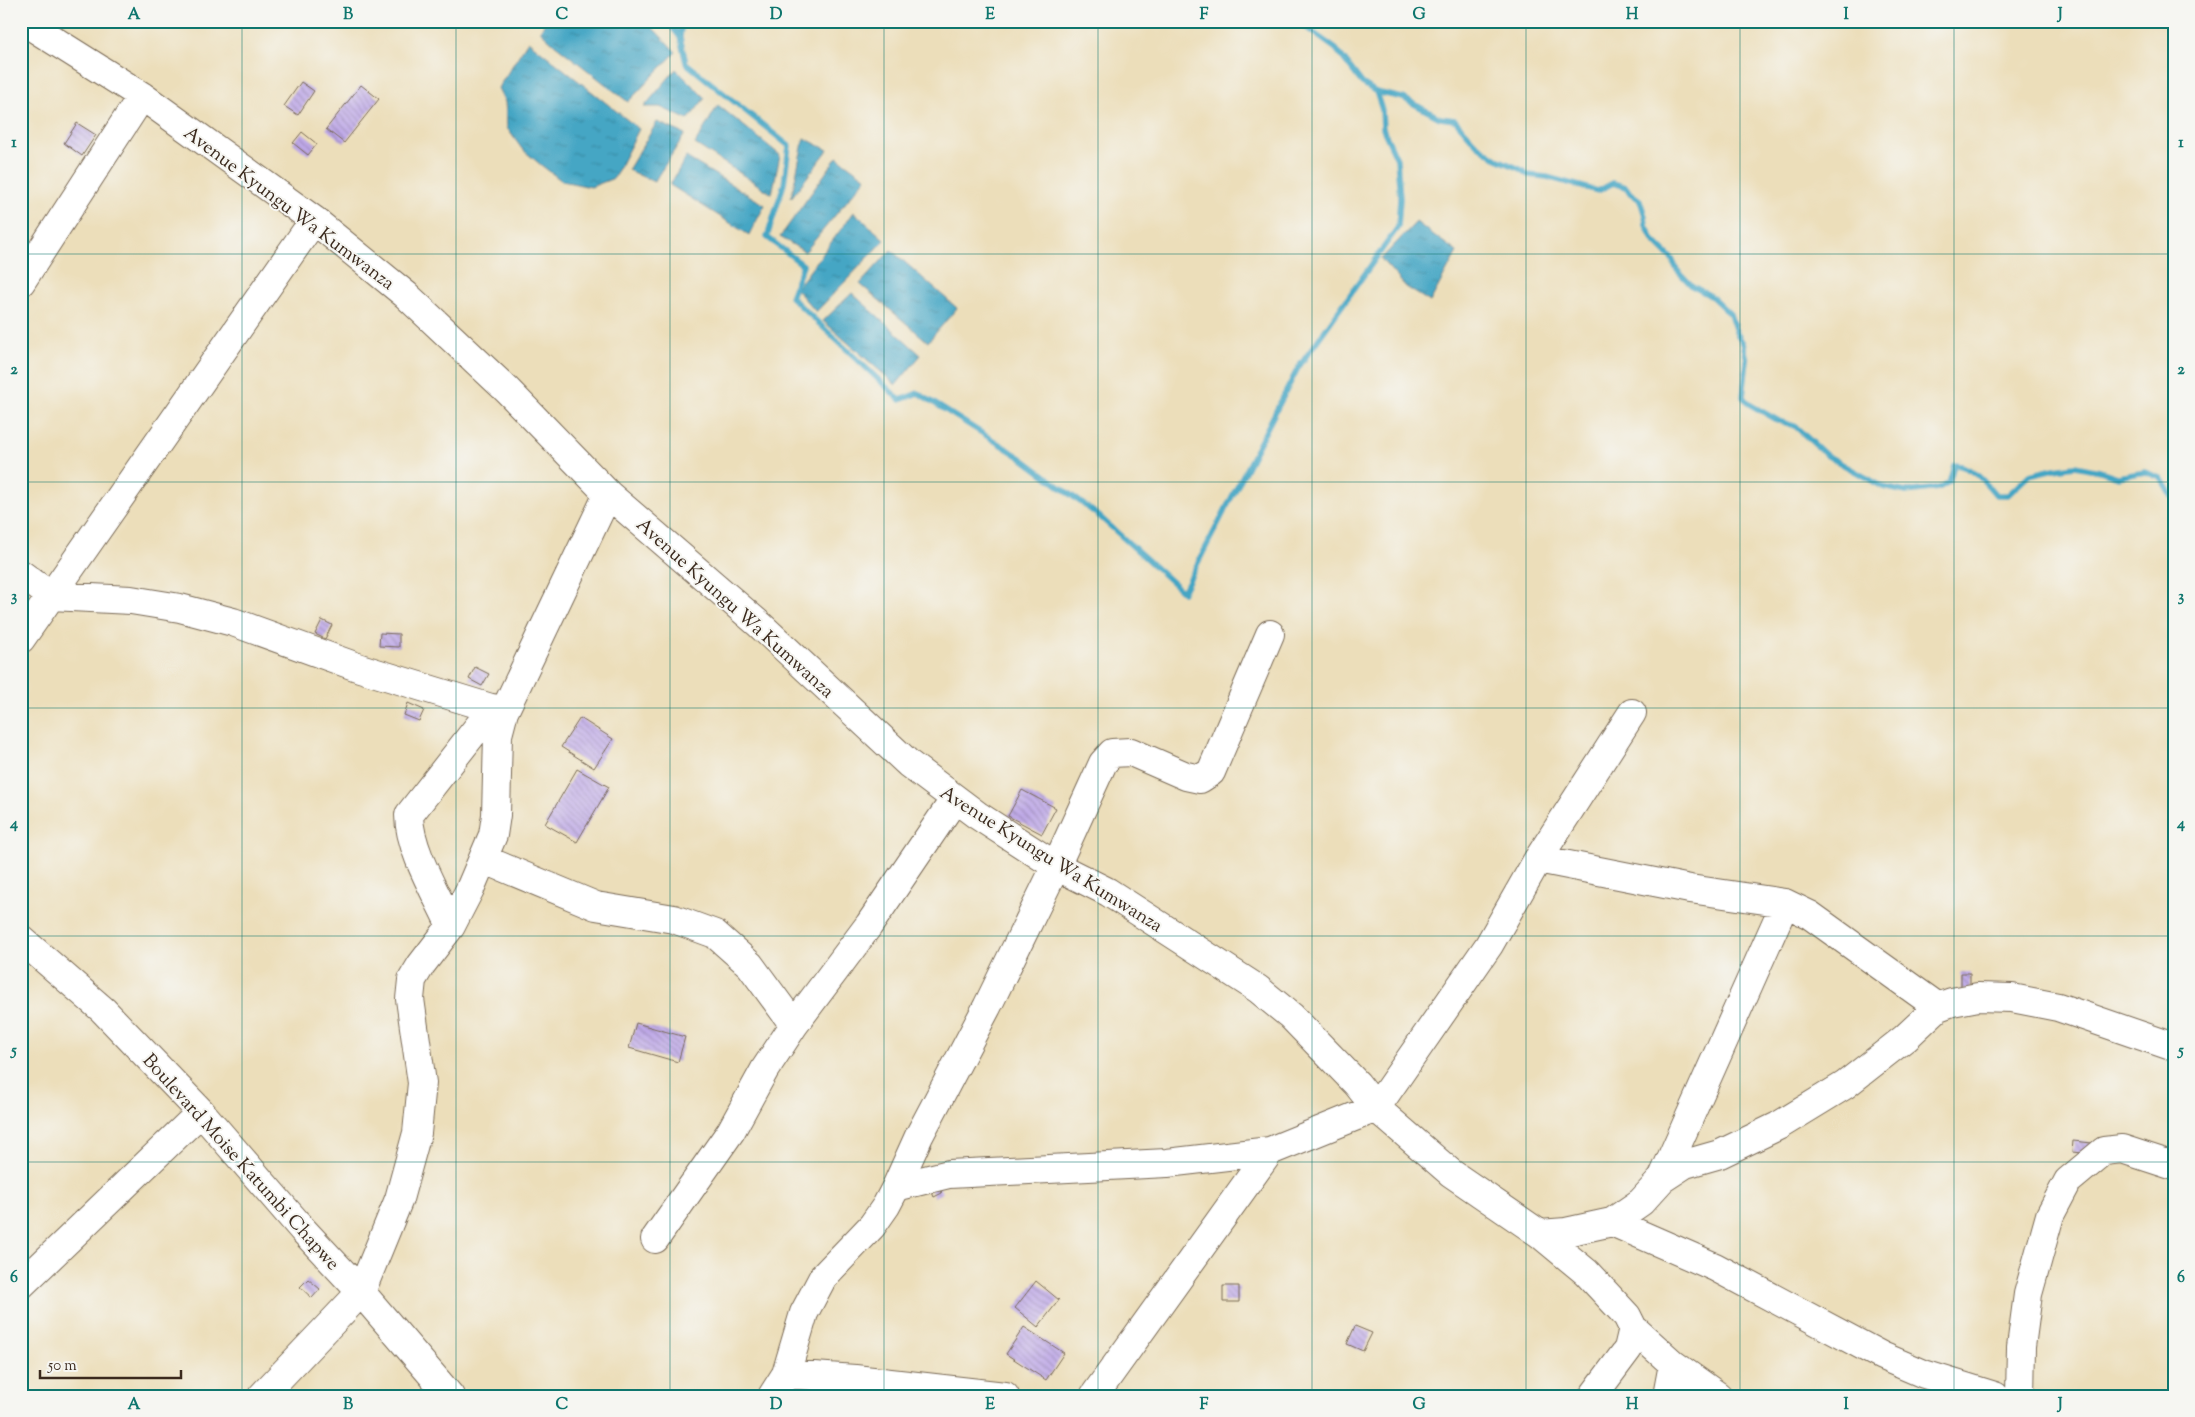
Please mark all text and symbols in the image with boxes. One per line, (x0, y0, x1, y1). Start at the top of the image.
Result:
text: A (128, 4, 141, 27)
text: B (343, 4, 353, 27)
text: C (556, 4, 569, 27)
text: D (770, 4, 783, 27)
text: E (985, 4, 995, 27)
text: F (1200, 4, 1209, 27)
text: G (1412, 4, 1426, 27)
text: H (1626, 4, 1639, 27)
text: I (1843, 4, 1849, 27)
text: J (2056, 4, 2063, 27)
street label: Avenue Kyungu Wa Kumwanza (177, 121, 400, 298)
text: 1 (11, 132, 17, 155)
text: 1 (2178, 132, 2184, 155)
text: 2 (10, 359, 18, 382)
text: 2 (2177, 359, 2185, 382)
street label: Avenue Kyungu Wa Kumwanza (629, 512, 839, 705)
text: 3 (11, 586, 18, 609)
text: 3 (2178, 586, 2185, 609)
street label: Avenue Kyungu Wa Kumwanza (934, 780, 1167, 940)
text: 4 (9, 813, 18, 836)
text: 4 (2176, 813, 2185, 836)
text: 5 (9, 1040, 17, 1063)
text: 5 (2176, 1040, 2184, 1063)
street label: Boulevard Moise Katumbi Chapwe (135, 1048, 345, 1277)
text: 6 (10, 1267, 18, 1290)
text: 6 (2177, 1267, 2185, 1290)
scale bar (40, 1347, 181, 1379)
text: 50 m (47, 1356, 77, 1377)
text: A (128, 1394, 141, 1417)
text: B (343, 1394, 353, 1417)
text: C (556, 1394, 569, 1417)
text: D (770, 1394, 783, 1417)
text: E (985, 1394, 995, 1417)
text: F (1200, 1394, 1209, 1417)
text: G (1412, 1394, 1426, 1417)
text: H (1626, 1394, 1639, 1417)
text: I (1843, 1394, 1849, 1417)
text: J (2056, 1394, 2063, 1417)

